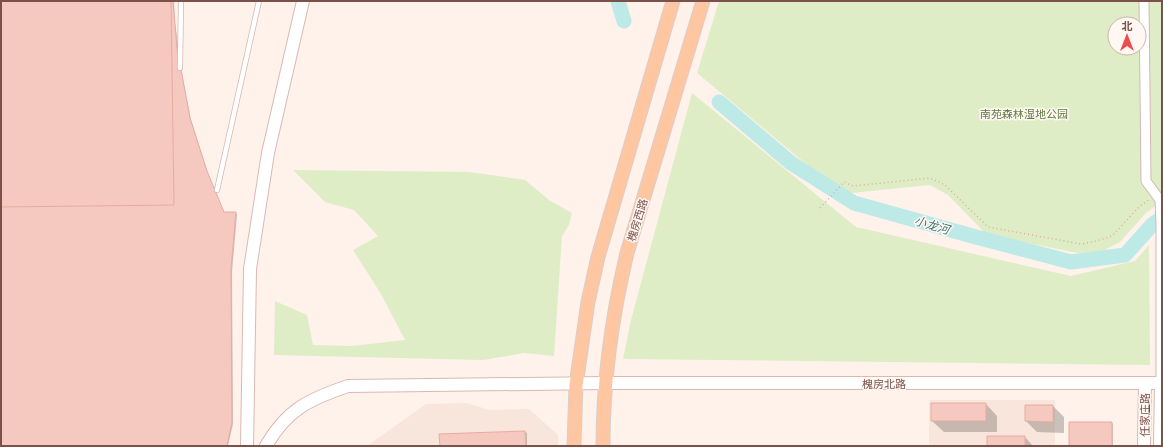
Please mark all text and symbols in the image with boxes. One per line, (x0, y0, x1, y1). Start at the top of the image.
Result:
north arrow (1107, 16, 1147, 56)
text: 北 (1122, 18, 1133, 33)
park label: 南苑森林湿地公园 (980, 106, 1068, 121)
street label: 槐房西路 (623, 197, 651, 243)
water label: 小龙河 (912, 212, 954, 239)
street label: 槐房北路 (862, 376, 906, 391)
street label: 任家庄路 (1137, 393, 1152, 437)

